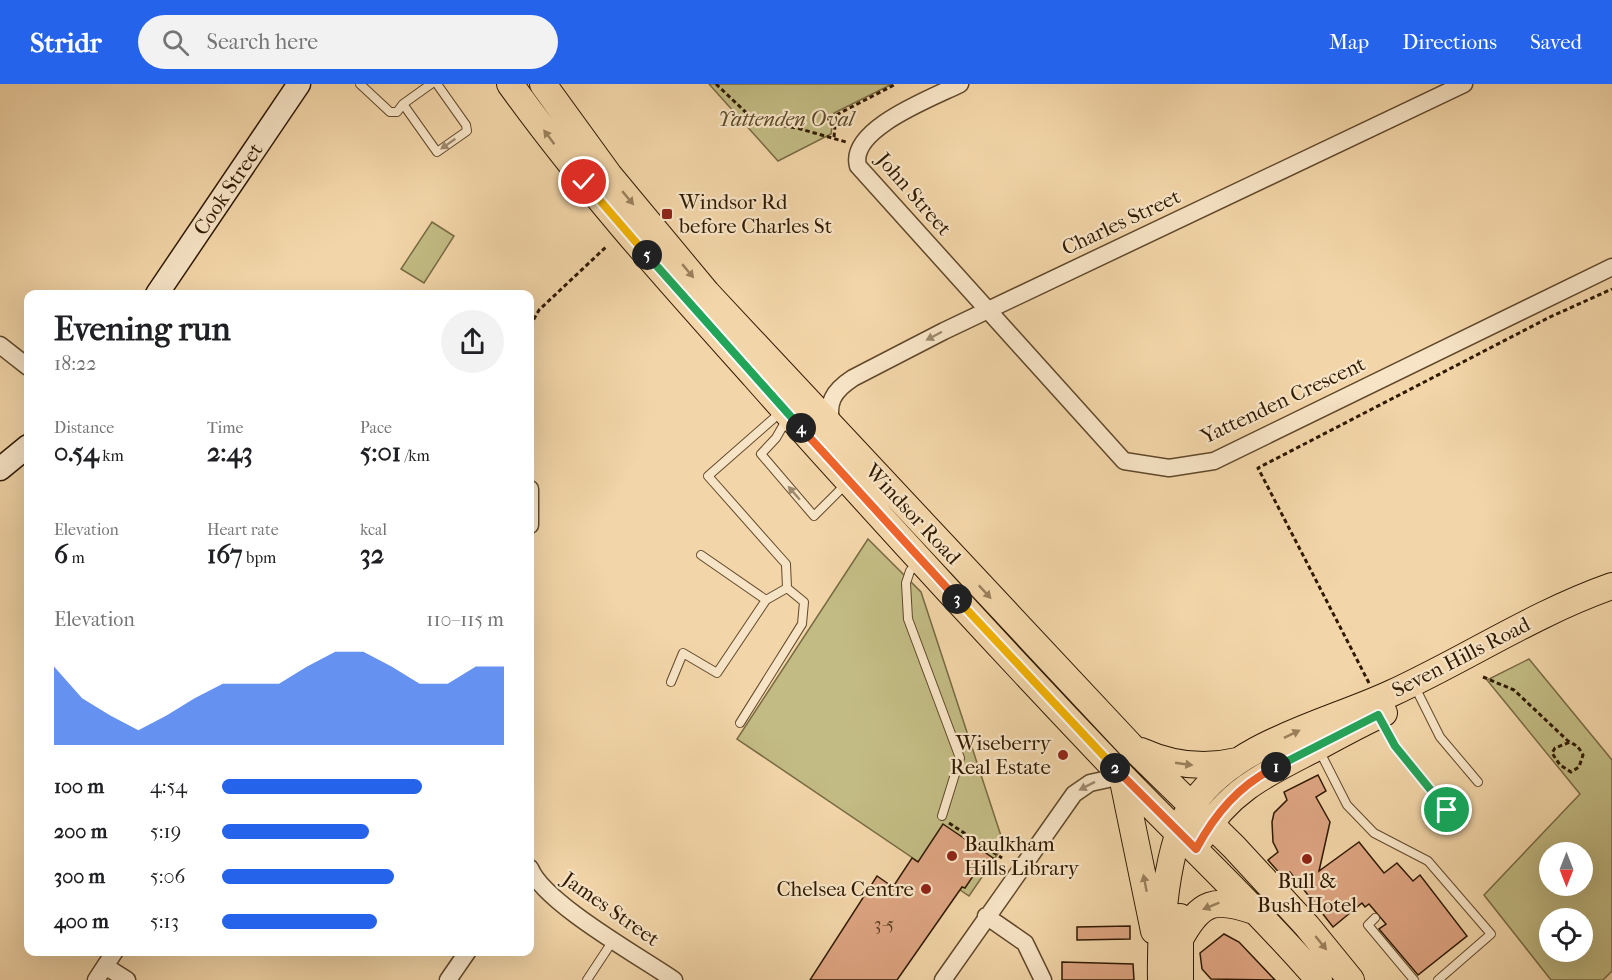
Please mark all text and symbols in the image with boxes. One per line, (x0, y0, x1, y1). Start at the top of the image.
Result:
search box (138, 15, 558, 69)
text: Stridr (30, 26, 102, 59)
icon: search (159, 26, 192, 59)
text: Search here (207, 29, 318, 55)
text: Map (1329, 30, 1369, 54)
text: Directions (1402, 30, 1497, 54)
text: Saved (1530, 30, 1582, 54)
park label: Yattenden Oval (718, 107, 857, 131)
one-way arrow (543, 129, 555, 144)
street label: Cook Street (188, 138, 268, 240)
one-way arrow (441, 138, 457, 150)
street label: John Street (870, 146, 957, 241)
pin (558, 156, 609, 207)
icon: check (567, 165, 600, 198)
street label: Charles Street (1058, 184, 1185, 260)
one-way arrow (621, 190, 634, 206)
place label: Windsor Rd before Charles St (678, 190, 833, 238)
marker: Windsor Rd before Charles St (660, 207, 674, 221)
pin: 5 (632, 240, 662, 270)
text: 5 (644, 245, 650, 264)
one-way arrow (681, 263, 694, 278)
text: Evening run (54, 310, 231, 349)
button: share (441, 310, 504, 373)
one-way arrow (926, 331, 943, 341)
street label: Yattenden Crescent (1196, 351, 1369, 449)
text: 18:22 (54, 352, 97, 375)
pin: 4 (786, 413, 816, 443)
text: Distance (54, 418, 114, 437)
text: Time (207, 418, 243, 437)
text: Pace (360, 418, 392, 437)
text: 4 (796, 418, 806, 437)
text: 0.54 (54, 437, 99, 468)
text: 2:43 (207, 437, 253, 468)
text: 5:01 (360, 437, 401, 468)
text: km (99, 446, 124, 465)
text: /km (401, 446, 430, 465)
street label: Windsor Road (860, 458, 966, 570)
one-way arrow (787, 485, 801, 500)
text: Elevation (54, 520, 119, 539)
text: Heart rate (207, 520, 279, 539)
text: kcal (360, 520, 387, 539)
text: 6 (54, 539, 68, 570)
text: 167 (207, 539, 243, 570)
text: 32 (360, 539, 384, 570)
text: m (68, 548, 85, 567)
text: bpm (243, 548, 276, 567)
pin: 3 (942, 584, 972, 614)
one-way arrow (978, 584, 992, 598)
text: 3 (954, 589, 960, 608)
text: Elevation (54, 608, 135, 631)
text: 110–115 m (426, 608, 504, 631)
street label: Seven Hills Road (1388, 612, 1535, 702)
one-way arrow (1283, 730, 1301, 740)
place label: Wiseberry Real Estate (950, 731, 1052, 779)
marker: Wiseberry Real Estate (1056, 748, 1070, 762)
pin: 1 (1261, 752, 1291, 782)
pin: 2 (1100, 753, 1130, 783)
text: 1 (1273, 757, 1279, 776)
text: 2 (1111, 758, 1119, 777)
one-way arrow (1174, 759, 1193, 768)
text: 100 m (54, 775, 104, 798)
text: 4:54 (150, 775, 187, 798)
one-way arrow (1078, 781, 1095, 791)
pin (1421, 784, 1472, 835)
icon: arrive (1430, 793, 1463, 826)
text: 200 m (54, 820, 107, 843)
text: 5:19 (150, 820, 181, 843)
place label: Baulkham Hills Library (964, 832, 1080, 880)
north arrow (1539, 842, 1593, 896)
map controls (1539, 842, 1593, 962)
marker: Baulkham Hills Library (945, 849, 959, 863)
marker: Bull & Bush Hotel (1300, 852, 1314, 866)
text: 300 m (54, 865, 105, 888)
text: 5:06 (150, 865, 185, 888)
street label: James Street (556, 866, 664, 951)
place label: Bull & Bush Hotel (1257, 869, 1357, 917)
one-way arrow (1140, 873, 1149, 892)
place label: Chelsea Centre (776, 877, 914, 901)
marker: Chelsea Centre (919, 882, 933, 896)
one-way arrow (1202, 902, 1220, 911)
button: locate (1539, 908, 1593, 962)
text: 400 m (54, 910, 109, 933)
text: 5:13 (150, 910, 179, 933)
house number: 3-5 (874, 914, 894, 935)
one-way arrow (1314, 935, 1327, 950)

